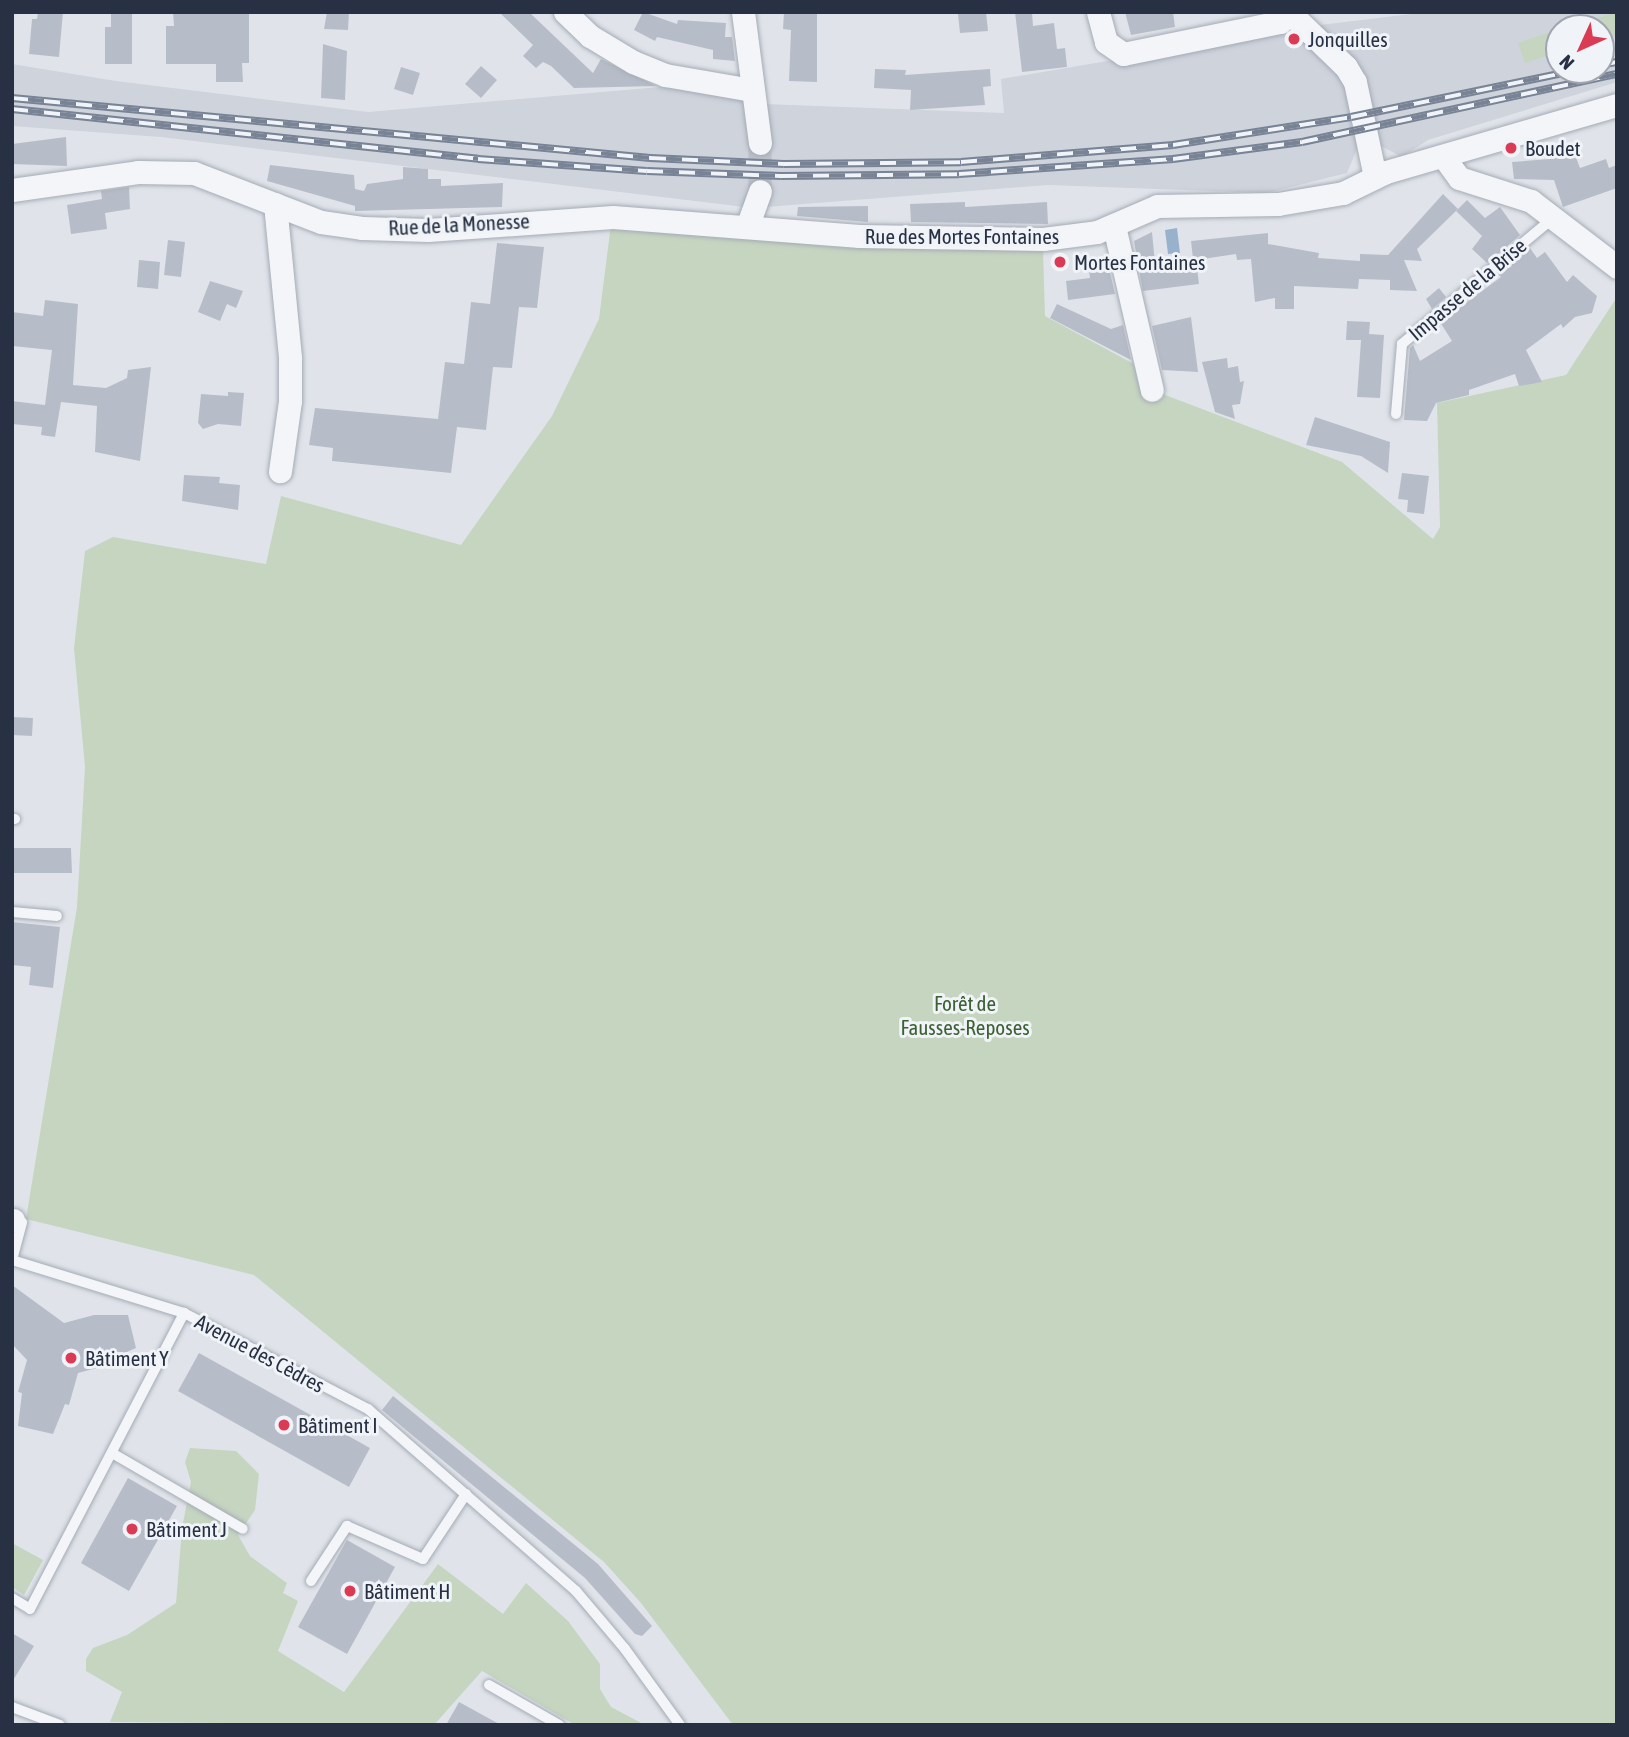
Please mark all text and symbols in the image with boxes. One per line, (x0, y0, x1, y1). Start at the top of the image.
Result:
north arrow (1545, 14, 1615, 84)
place label: Jonquilles (1308, 26, 1388, 52)
marker: Jonquilles (1286, 31, 1302, 47)
text: N (1555, 51, 1578, 74)
place label: Boudet (1525, 135, 1581, 161)
marker: Boudet (1503, 140, 1519, 156)
street label: Rue de la Monesse (388, 208, 530, 240)
street label: Rue des Mortes Fontaines (865, 223, 1059, 249)
street label: Impasse de la Brise (1403, 232, 1531, 346)
place label: Mortes Fontaines (1074, 249, 1205, 275)
marker: Mortes Fontaines (1052, 254, 1068, 270)
park label: Forêt de Fausses-Reposes (900, 990, 1030, 1040)
street label: Avenue des Cèdres (191, 1308, 329, 1398)
place label: Bâtiment Y (85, 1345, 169, 1371)
marker: Bâtiment Y (63, 1350, 79, 1366)
place label: Bâtiment I (298, 1412, 378, 1438)
marker: Bâtiment I (276, 1417, 292, 1433)
place label: Bâtiment J (146, 1516, 227, 1542)
marker: Bâtiment J (124, 1521, 140, 1537)
place label: Bâtiment H (364, 1578, 451, 1604)
marker: Bâtiment H (342, 1583, 358, 1599)

